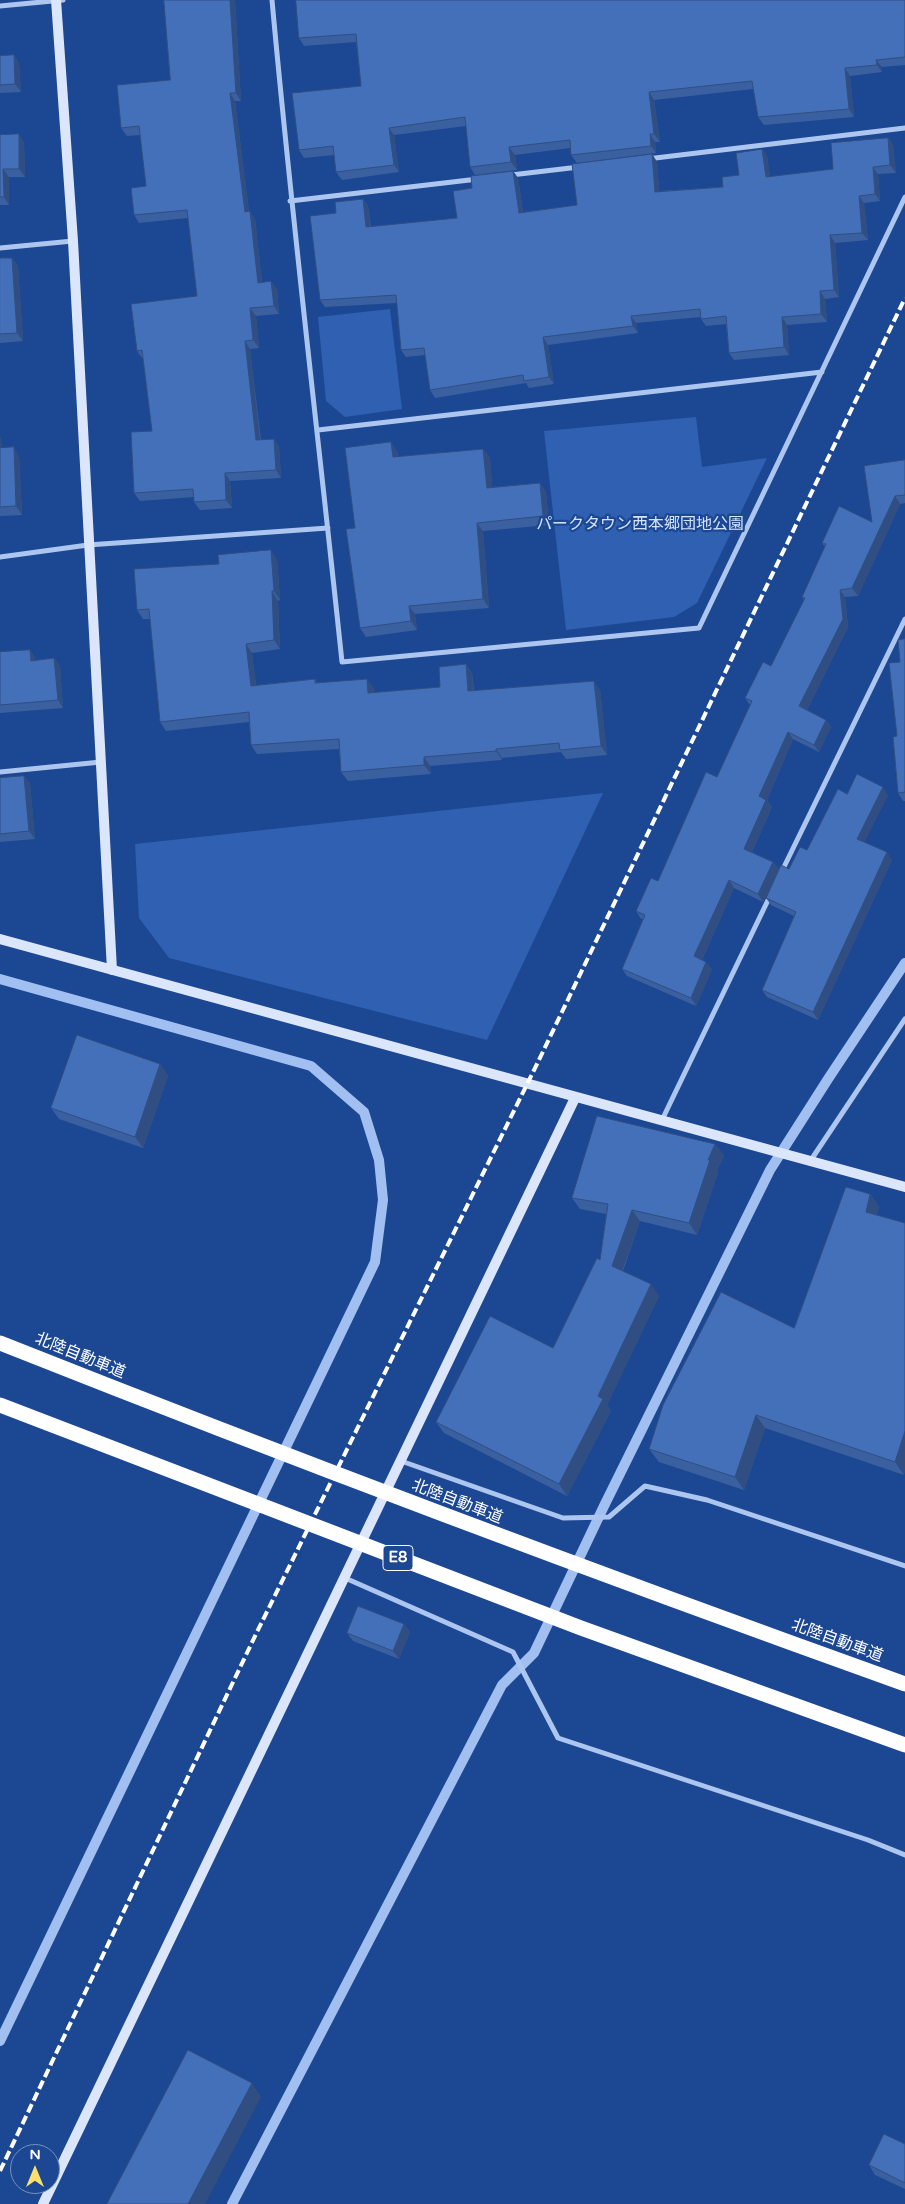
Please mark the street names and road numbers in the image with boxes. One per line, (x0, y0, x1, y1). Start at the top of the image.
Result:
street label: 北陸自動車道 (32, 1329, 128, 1383)
street label: 北陸自動車道 (409, 1476, 505, 1528)
road number: E8 (383, 1546, 413, 1570)
street label: 北陸自動車道 (789, 1616, 885, 1666)

